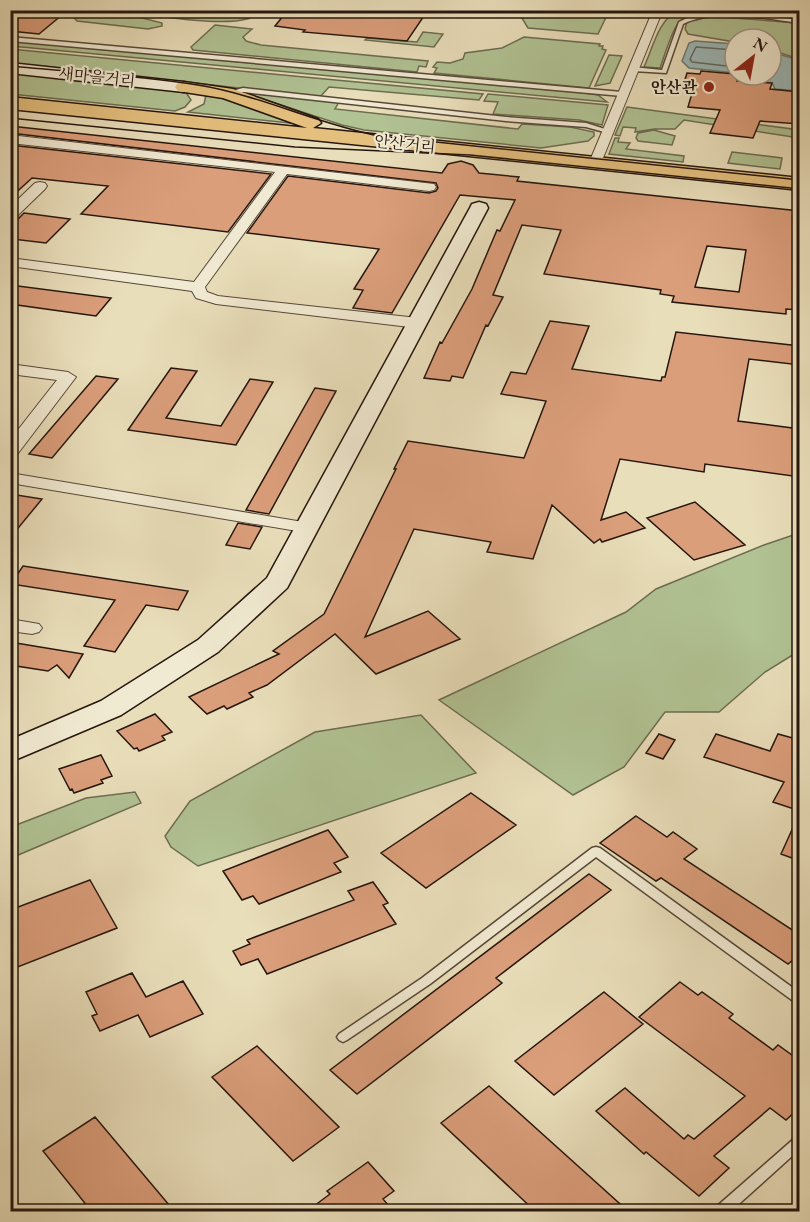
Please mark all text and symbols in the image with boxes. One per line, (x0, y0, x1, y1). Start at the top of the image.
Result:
north arrow (723, 27, 783, 87)
text: N (750, 32, 771, 57)
street label: 새마을거리 (57, 63, 137, 91)
place label: 안산관 (651, 77, 698, 98)
marker: 안산관 (702, 80, 716, 94)
street label: 안산거리 (373, 130, 437, 158)

